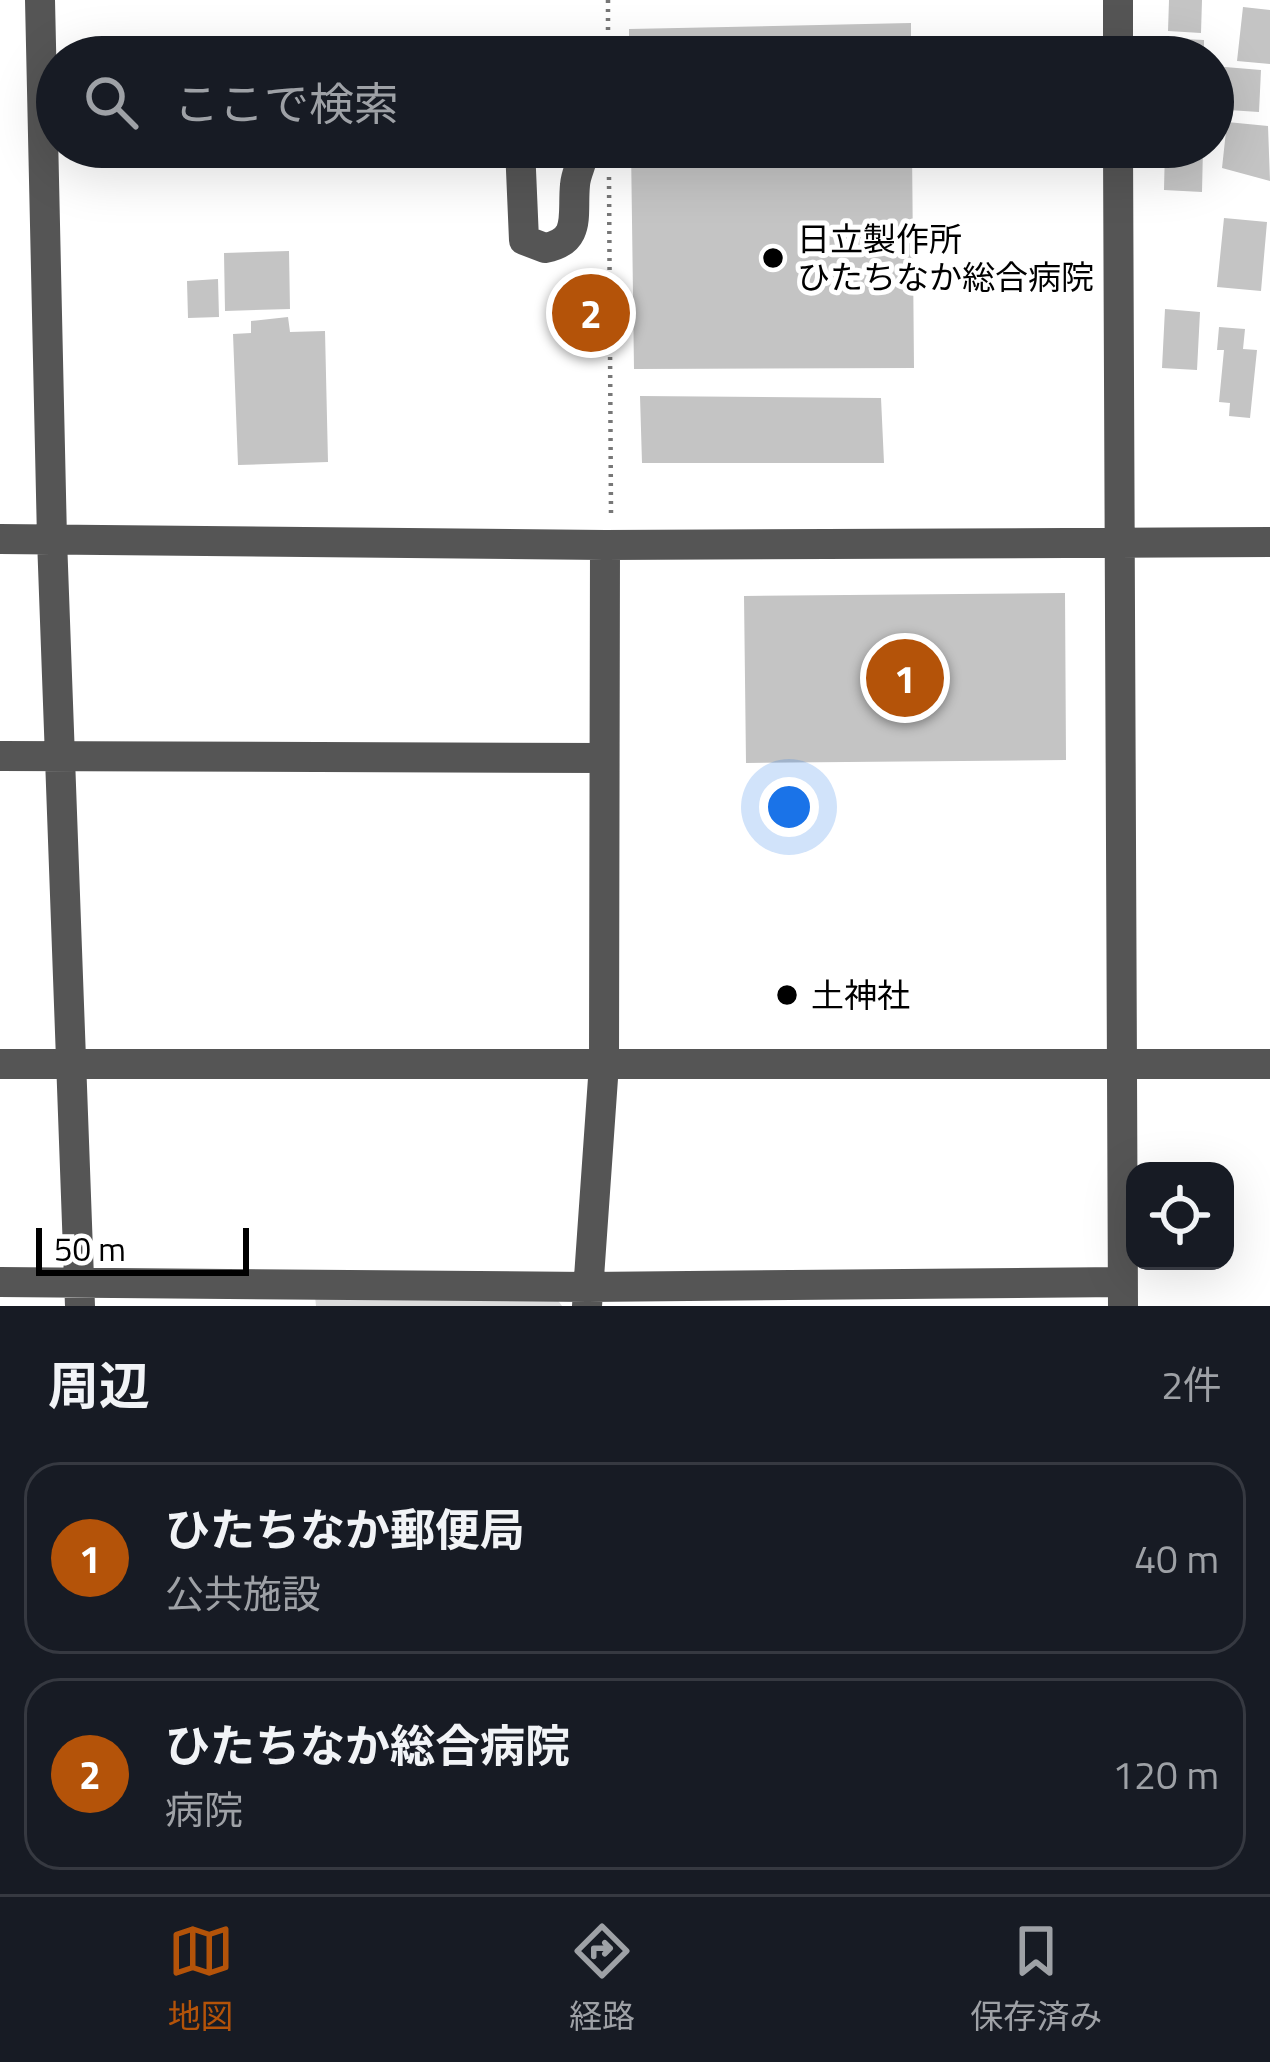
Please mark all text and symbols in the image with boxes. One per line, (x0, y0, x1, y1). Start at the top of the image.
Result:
search box (36, 36, 1234, 168)
icon: search (78, 69, 144, 135)
text: ここで検索 (174, 69, 399, 137)
place label: 日立製作所 ひたちなか総合病院 (797, 214, 1094, 302)
marker: 日立製作所 ひたちなか総合病院 (760, 245, 786, 271)
pin: 2 (552, 268, 630, 358)
pin: 1 (866, 633, 944, 723)
your location (759, 777, 819, 837)
place label: 土神社 (811, 970, 910, 1020)
marker: 土神社 (774, 982, 800, 1008)
map controls (1126, 1162, 1234, 1270)
button: locate (1126, 1162, 1234, 1270)
scale bar (36, 1222, 249, 1275)
text: 50 m (54, 1224, 126, 1274)
text: 周辺 (48, 1346, 150, 1424)
text: 2件 (1161, 1355, 1222, 1414)
text: ひたちなか郵便局 (165, 1495, 525, 1563)
text: 1 (79, 1529, 101, 1588)
text: 40 m (1134, 1529, 1219, 1588)
text: 公共施設 (165, 1564, 321, 1623)
text: ひたちなか総合病院 (165, 1711, 570, 1779)
text: 2 (79, 1745, 101, 1804)
text: 120 m (1112, 1745, 1219, 1804)
text: 病院 (165, 1780, 243, 1839)
tab: 地図 (168, 1918, 234, 2041)
tab: 経路 (569, 1918, 635, 2041)
tab: 保存済み (970, 1918, 1102, 2041)

